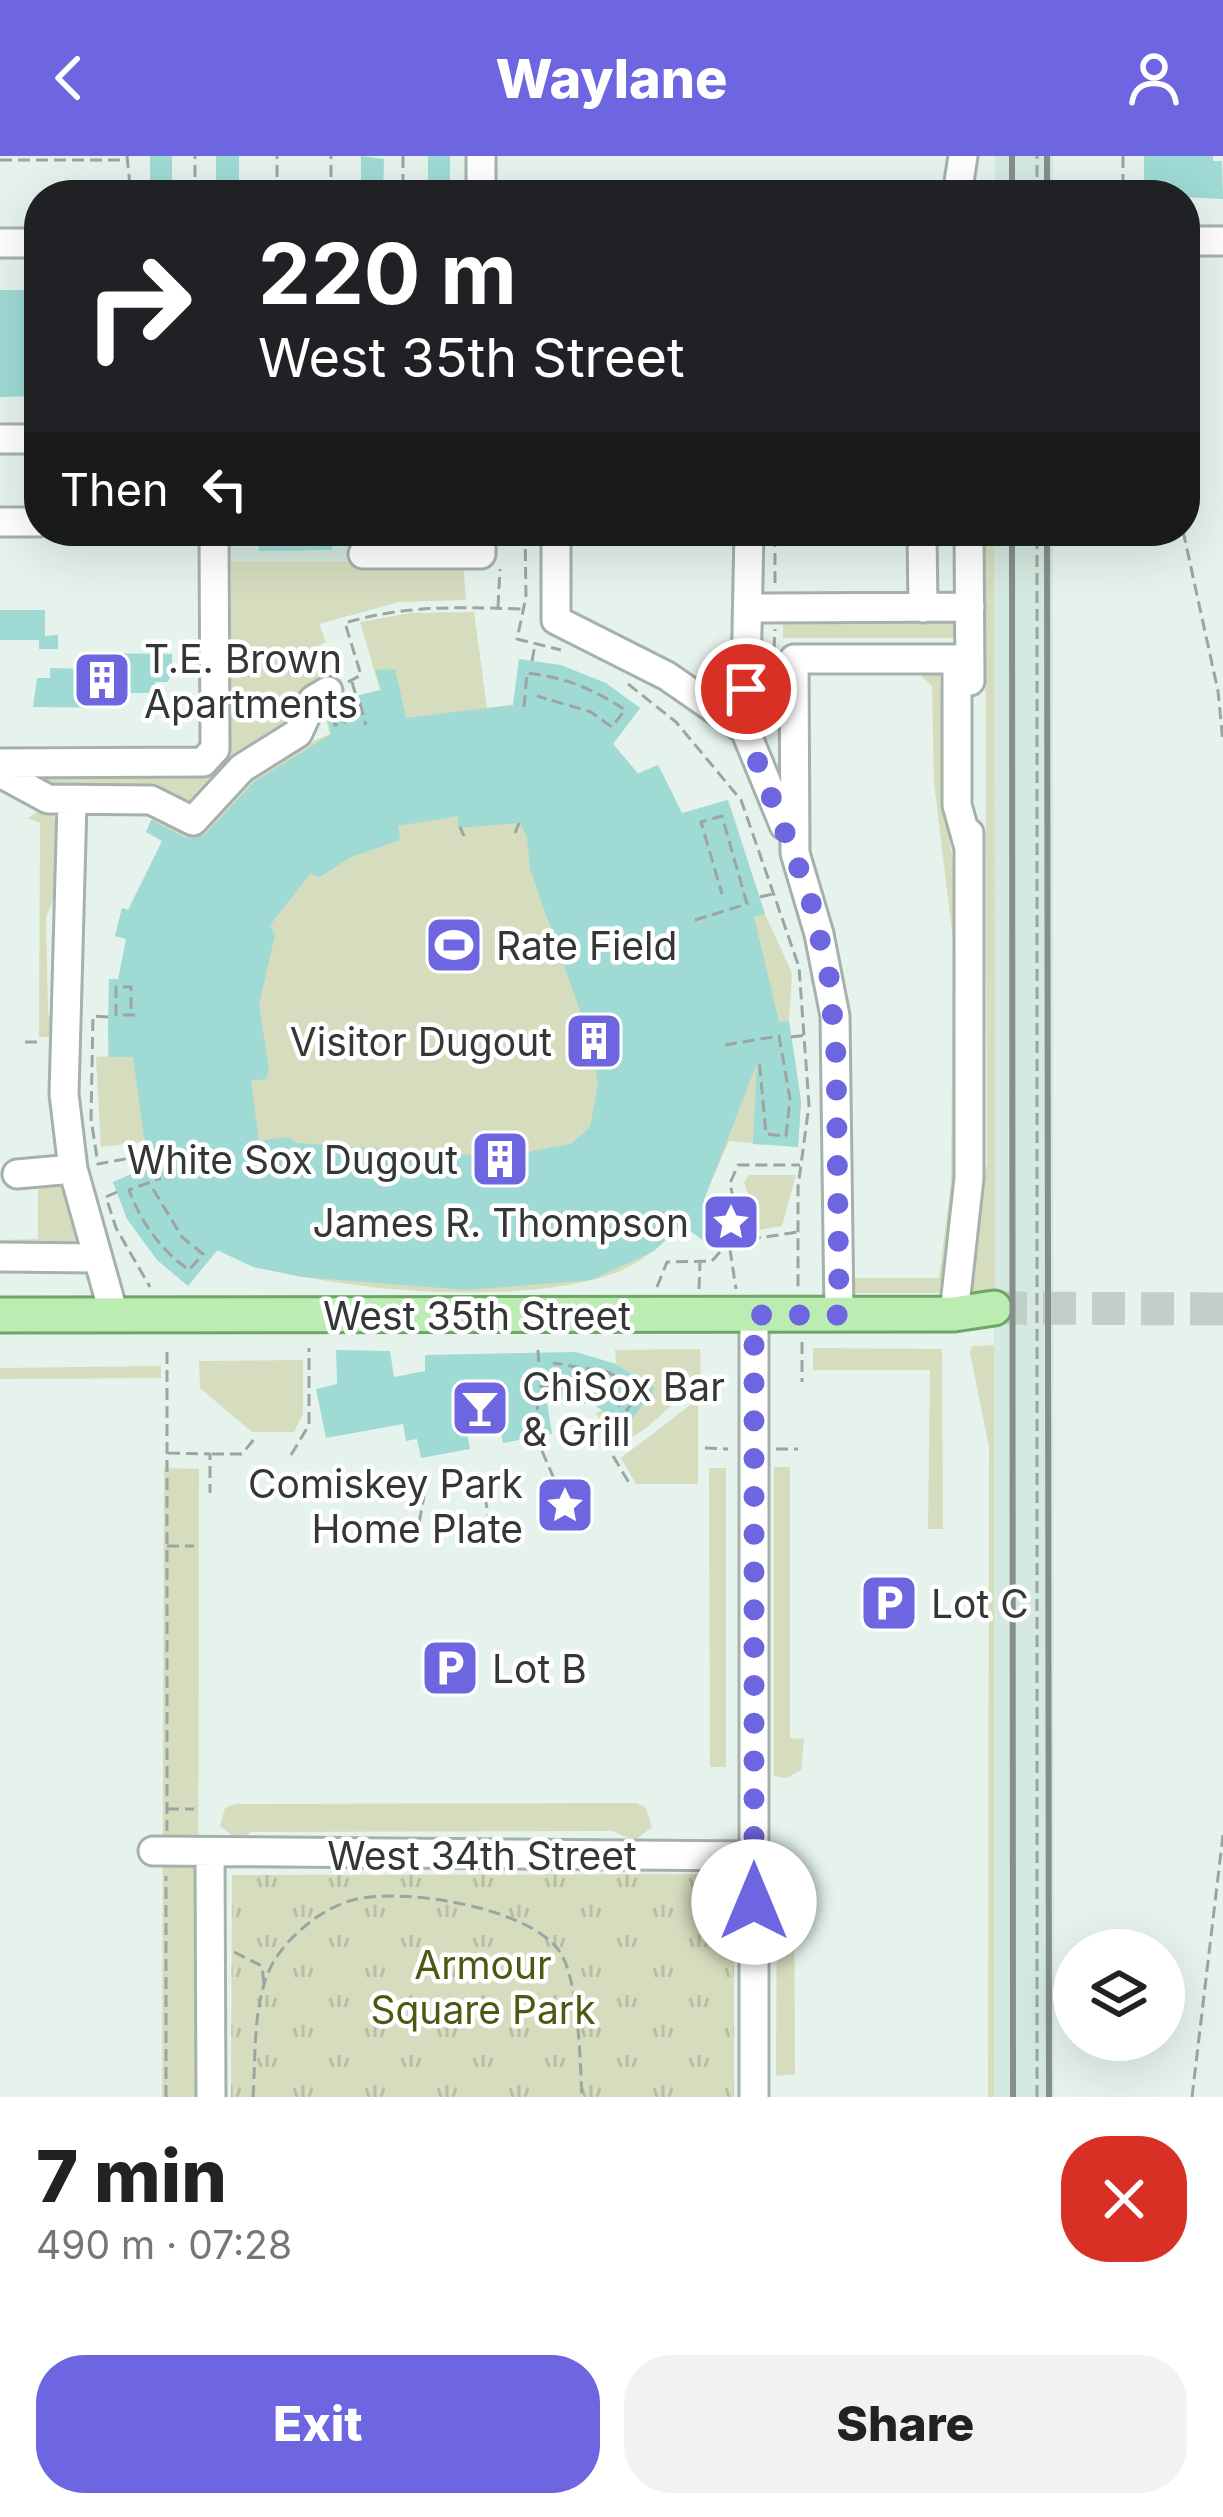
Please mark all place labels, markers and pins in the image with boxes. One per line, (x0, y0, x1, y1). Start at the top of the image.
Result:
place label: T.E. Brown Apartments (144, 635, 358, 727)
pin (695, 638, 797, 740)
building icon: T.E. Brown Apartments (71, 649, 133, 711)
sports icon: Rate Field (423, 914, 485, 976)
place label: Rate Field (496, 922, 677, 969)
building icon: Visitor Dugout (563, 1010, 625, 1072)
place label: Visitor Dugout (290, 1018, 552, 1065)
building icon: White Sox Dugout (469, 1128, 531, 1190)
place label: White Sox Dugout (127, 1136, 458, 1183)
place icon: James R. Thompson (700, 1191, 762, 1253)
place label: James R. Thompson (312, 1199, 689, 1246)
place label: ChiSox Bar & Grill (522, 1363, 725, 1455)
bar icon: ChiSox Bar & Grill (449, 1377, 511, 1439)
place label: Comiskey Park Home Plate (248, 1460, 523, 1552)
place icon: Comiskey Park Home Plate (534, 1474, 596, 1536)
parking icon: Lot C (858, 1572, 920, 1634)
place label: Lot C (931, 1580, 1029, 1627)
parking icon: Lot B (419, 1637, 481, 1699)
place label: Lot B (492, 1645, 587, 1692)

